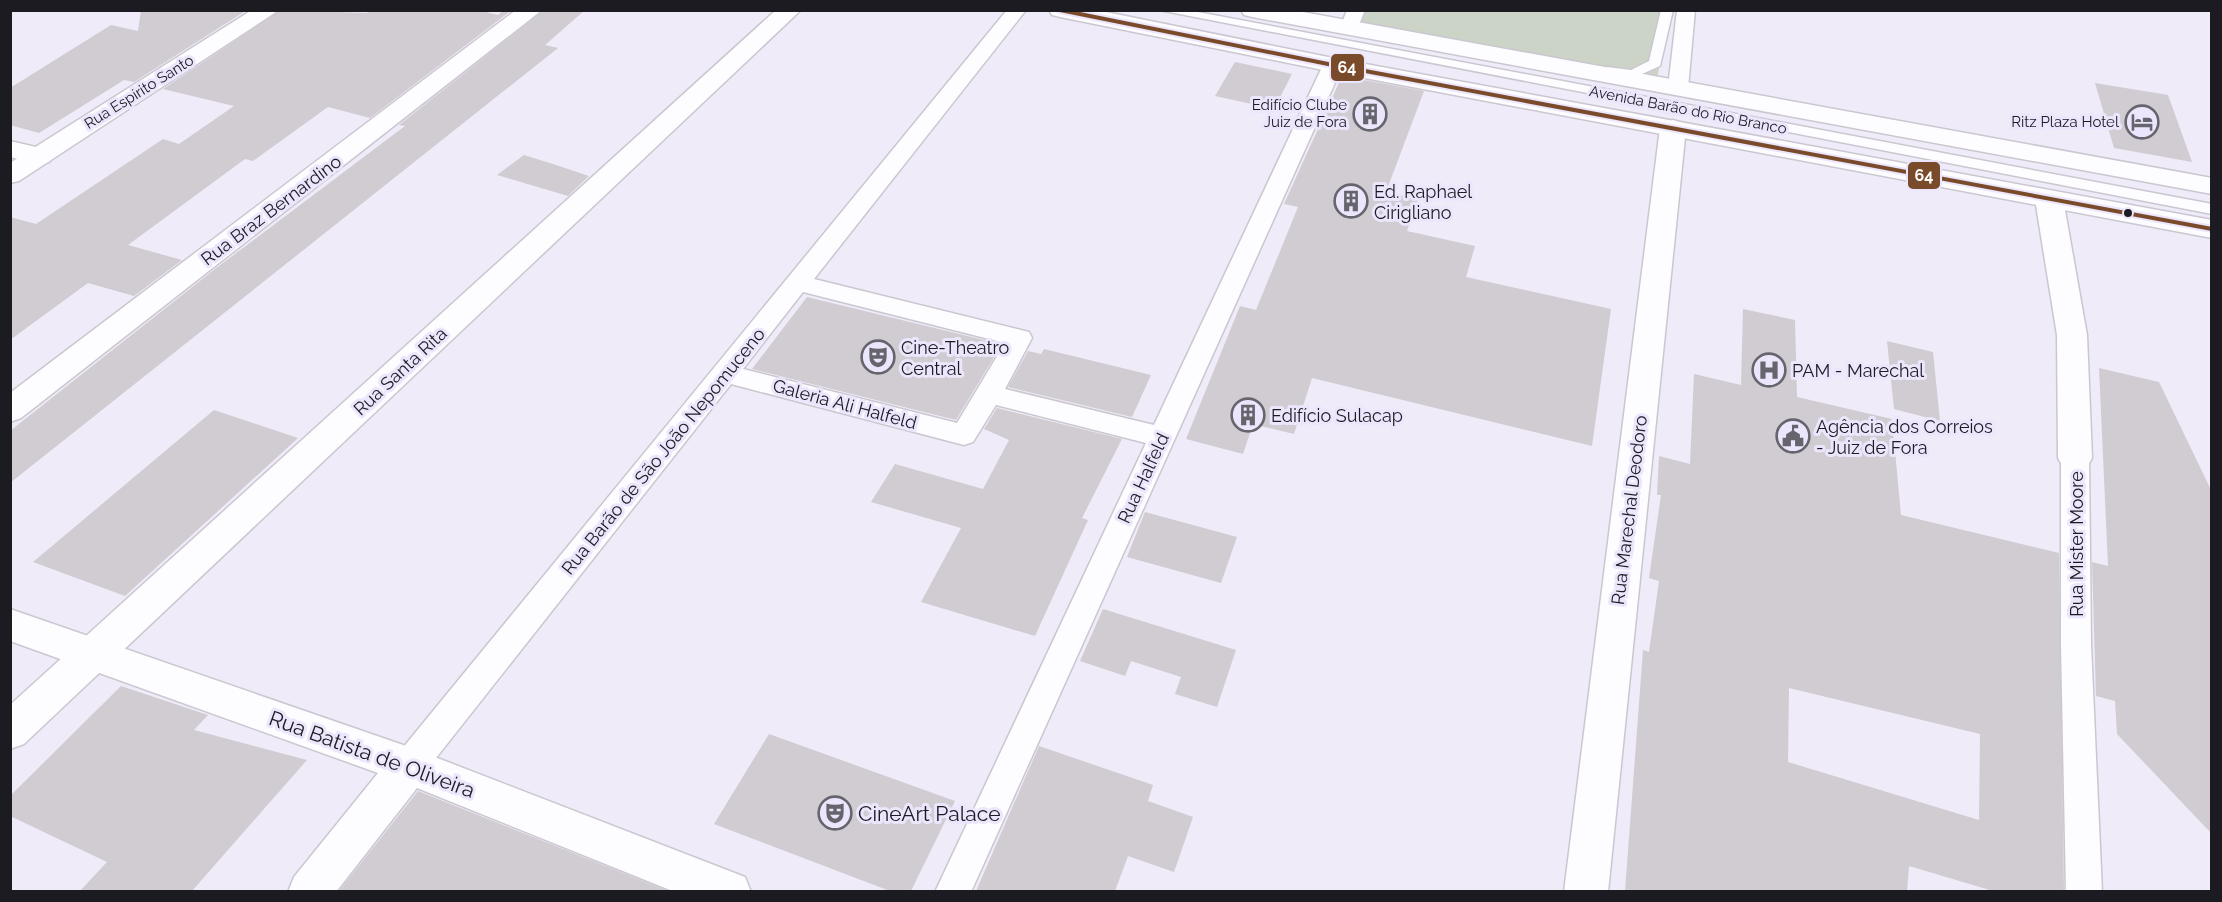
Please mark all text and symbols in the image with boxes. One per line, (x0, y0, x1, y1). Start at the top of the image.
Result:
street label: Rua Espírito Santo (81, 51, 197, 133)
line badge: 64 (1330, 53, 1365, 82)
text: 64 (1338, 58, 1356, 77)
street label: Avenida Barão do Rio Branco (1588, 82, 1788, 138)
place label: Edifício Clube Juiz de Fora (1252, 96, 1347, 131)
building icon: Edifício Clube Juiz de Fora (1352, 96, 1388, 132)
hotel icon: Ritz Plaza Hotel (2124, 104, 2160, 140)
place label: Ritz Plaza Hotel (2011, 113, 2120, 131)
street label: Rua Braz Bernardino (197, 150, 345, 269)
line badge: 64 (1907, 161, 1941, 190)
text: 64 (1915, 166, 1933, 185)
place label: Ed. Raphael Cirigliano (1374, 181, 1472, 223)
building icon: Ed. Raphael Cirigliano (1333, 183, 1369, 219)
unlabelled marker (2122, 207, 2134, 219)
street label: Rua Santa Rita (349, 322, 451, 420)
street label: Rua Barão de São João Nepomuceno (557, 323, 769, 578)
place label: Cine-Theatro Central (901, 337, 1010, 379)
theatre icon: Cine-Theatro Central (860, 339, 896, 375)
hospital icon: PAM - Marechal (1751, 352, 1787, 388)
place label: PAM - Marechal (1792, 360, 1924, 381)
street label: Galeria Ali Halfeld (771, 375, 919, 433)
building icon: Edifício Sulacap (1230, 397, 1266, 433)
place label: Edifício Sulacap (1271, 405, 1403, 426)
street label: Rua Marechal Deodoro (1607, 414, 1651, 606)
place label: Agência dos Correios - Juiz de Fora (1816, 416, 1993, 458)
public building icon: Agência dos Correios - Juiz de Fora (1775, 418, 1811, 454)
street label: Rua Halfeld (1113, 430, 1173, 526)
street label: Rua Mister Moore (2066, 471, 2087, 617)
street label: Rua Batista de Oliveira (266, 705, 478, 803)
theatre icon: CineArt Palace (817, 795, 853, 831)
place label: CineArt Palace (858, 801, 1001, 826)

